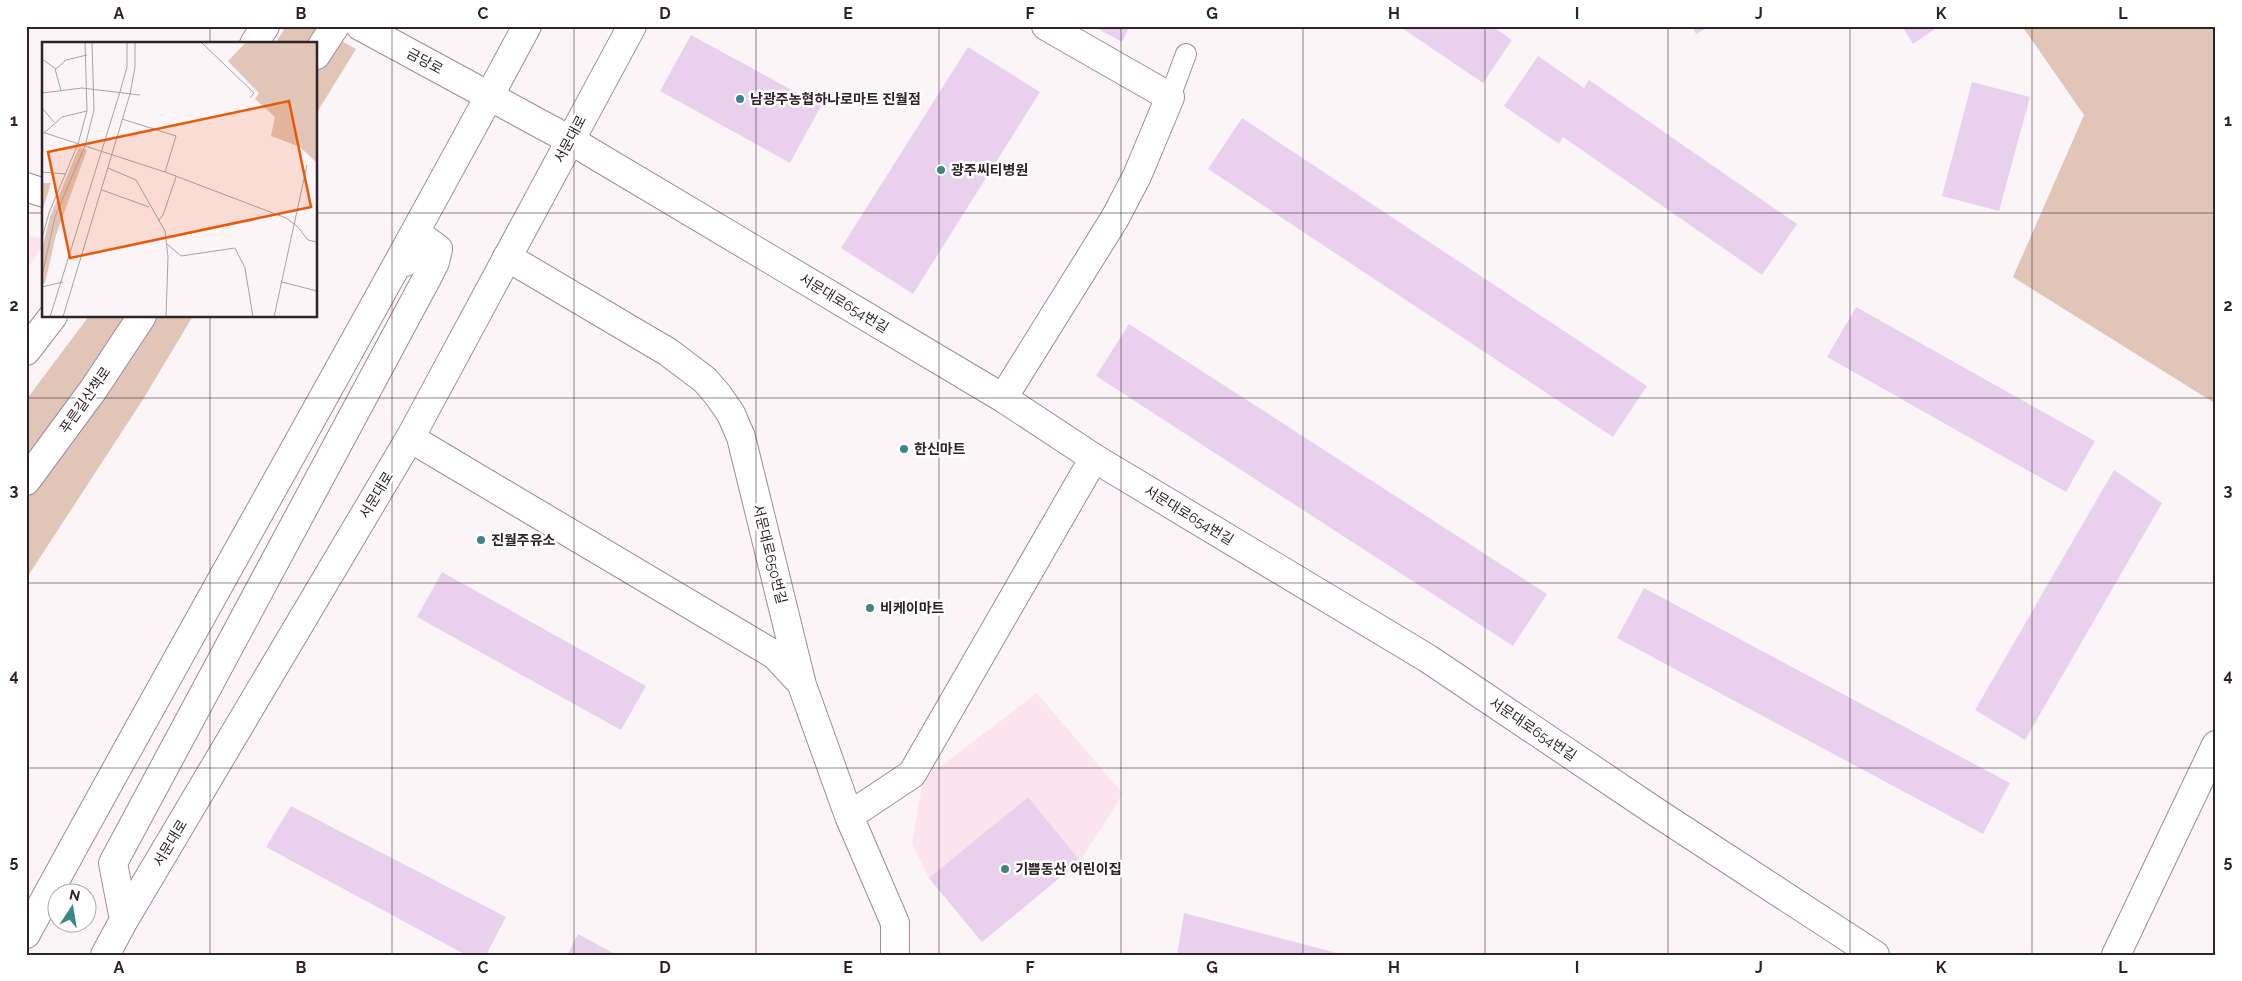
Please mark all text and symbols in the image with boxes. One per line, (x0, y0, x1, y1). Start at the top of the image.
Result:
text: A (114, 4, 125, 23)
text: B (296, 4, 307, 23)
text: C (478, 4, 489, 23)
text: D (659, 4, 671, 23)
text: E (843, 4, 853, 23)
text: F (1025, 4, 1035, 23)
text: G (1206, 4, 1218, 23)
text: H (1388, 4, 1400, 23)
text: I (1575, 4, 1579, 23)
text: J (1755, 4, 1763, 23)
text: K (1936, 4, 1947, 23)
text: L (2118, 4, 2128, 23)
inset map (42, 42, 318, 318)
street label: 금당로 (404, 45, 446, 77)
place label: 남광주농협하나로마트 진월점 (750, 91, 921, 107)
marker: 남광주농협하나로마트 진월점 (734, 93, 746, 105)
text: 1 (10, 111, 18, 130)
text: 1 (2224, 111, 2232, 130)
street label: 서문대로 (551, 112, 589, 166)
place label: 광주씨티병원 (951, 162, 1028, 178)
marker: 광주씨티병원 (935, 164, 947, 176)
street label: 서문대로654번길 (797, 270, 891, 336)
text: 2 (9, 296, 19, 315)
text: 2 (2223, 296, 2233, 315)
street label: 푸른길산책로 (56, 364, 114, 436)
place label: 한신마트 (914, 441, 966, 457)
marker: 한신마트 (898, 443, 910, 455)
street label: 서문대로 (356, 469, 396, 521)
text: 3 (10, 481, 19, 500)
text: 3 (2224, 481, 2233, 500)
street label: 서문대로654번길 (1142, 482, 1236, 548)
street label: 서문대로650번길 (750, 503, 790, 605)
place label: 진월주유소 (491, 532, 556, 548)
marker: 진월주유소 (475, 534, 487, 546)
place label: 비케이마트 (880, 600, 945, 616)
marker: 비케이마트 (864, 602, 876, 614)
text: 4 (9, 666, 19, 685)
text: 4 (2223, 666, 2233, 685)
street label: 서문대로654번길 (1487, 694, 1579, 764)
street label: 서문대로 (150, 817, 190, 869)
text: 5 (10, 852, 19, 871)
text: 5 (2224, 852, 2233, 871)
place label: 기쁨동산 어린이집 (1015, 861, 1121, 877)
marker: 기쁨동산 어린이집 (999, 863, 1011, 875)
north arrow (48, 884, 98, 934)
text: N (68, 886, 82, 904)
text: A (114, 958, 125, 977)
text: B (296, 958, 307, 977)
text: C (478, 958, 489, 977)
text: D (659, 958, 671, 977)
text: E (843, 958, 853, 977)
text: F (1025, 958, 1035, 977)
text: G (1206, 958, 1218, 977)
text: H (1388, 958, 1400, 977)
text: I (1575, 958, 1579, 977)
text: J (1755, 958, 1763, 977)
text: K (1936, 958, 1947, 977)
text: L (2118, 958, 2128, 977)

